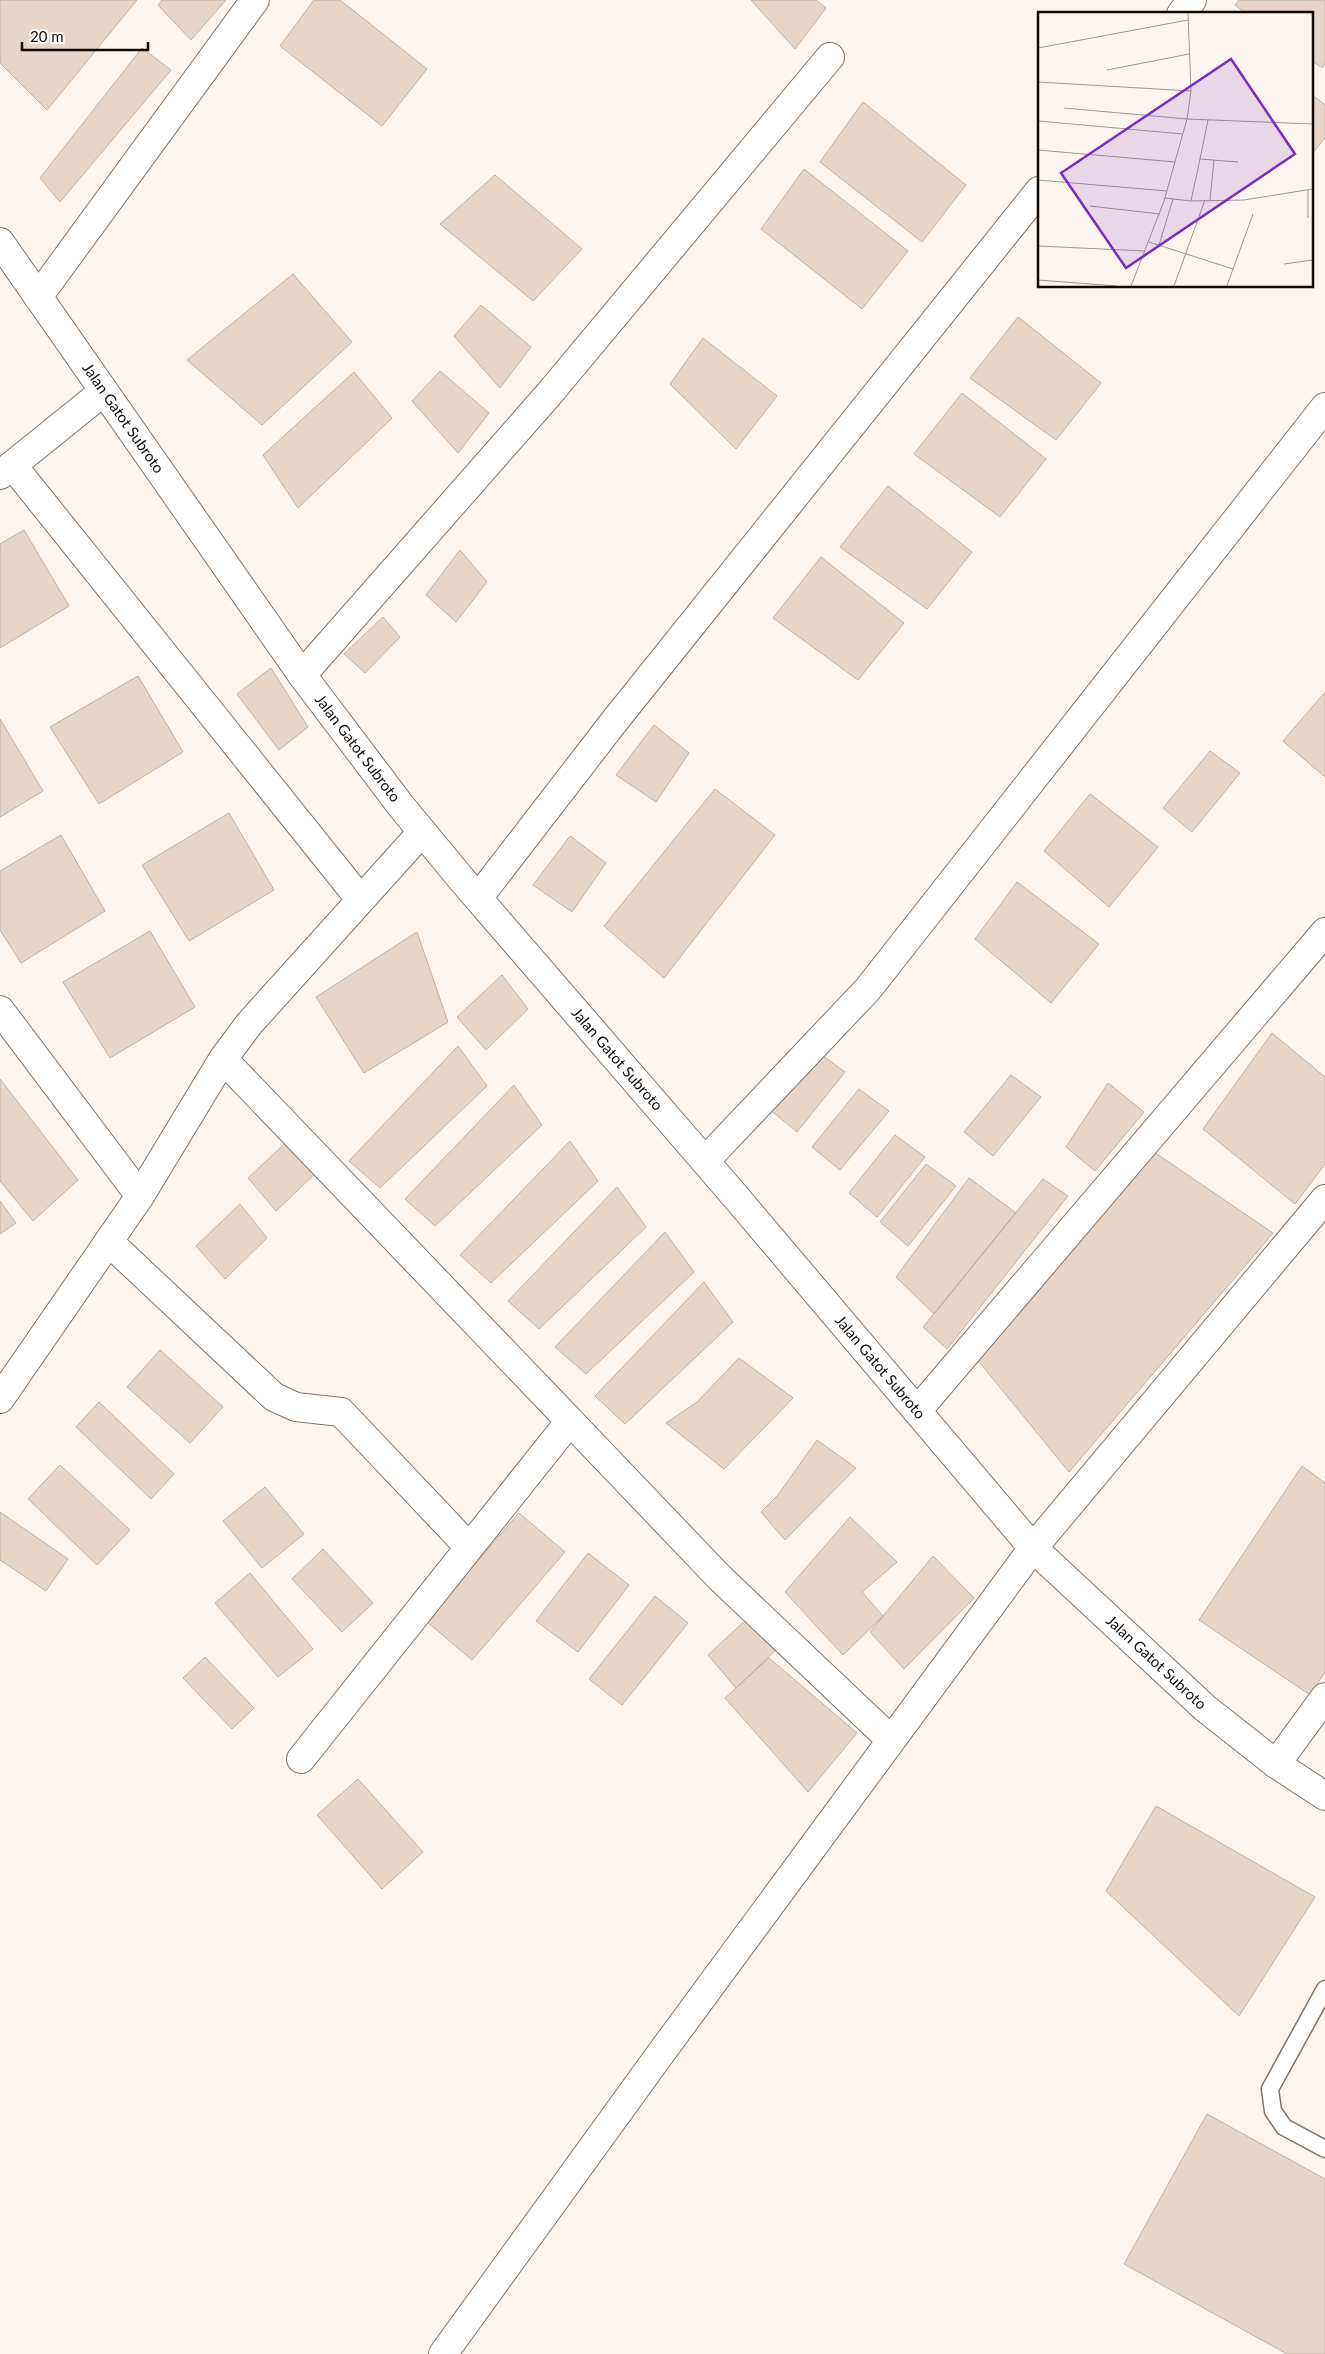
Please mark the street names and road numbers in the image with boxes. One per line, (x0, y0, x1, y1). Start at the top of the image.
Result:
street label: Jalan Gatot Subroto (79, 359, 168, 476)
street label: Jalan Gatot Subroto (312, 691, 405, 805)
street label: Jalan Gatot Subroto (568, 1004, 667, 1114)
street label: Jalan Gatot Subroto (832, 1311, 930, 1422)
street label: Jalan Gatot Subroto (1103, 1611, 1211, 1713)

